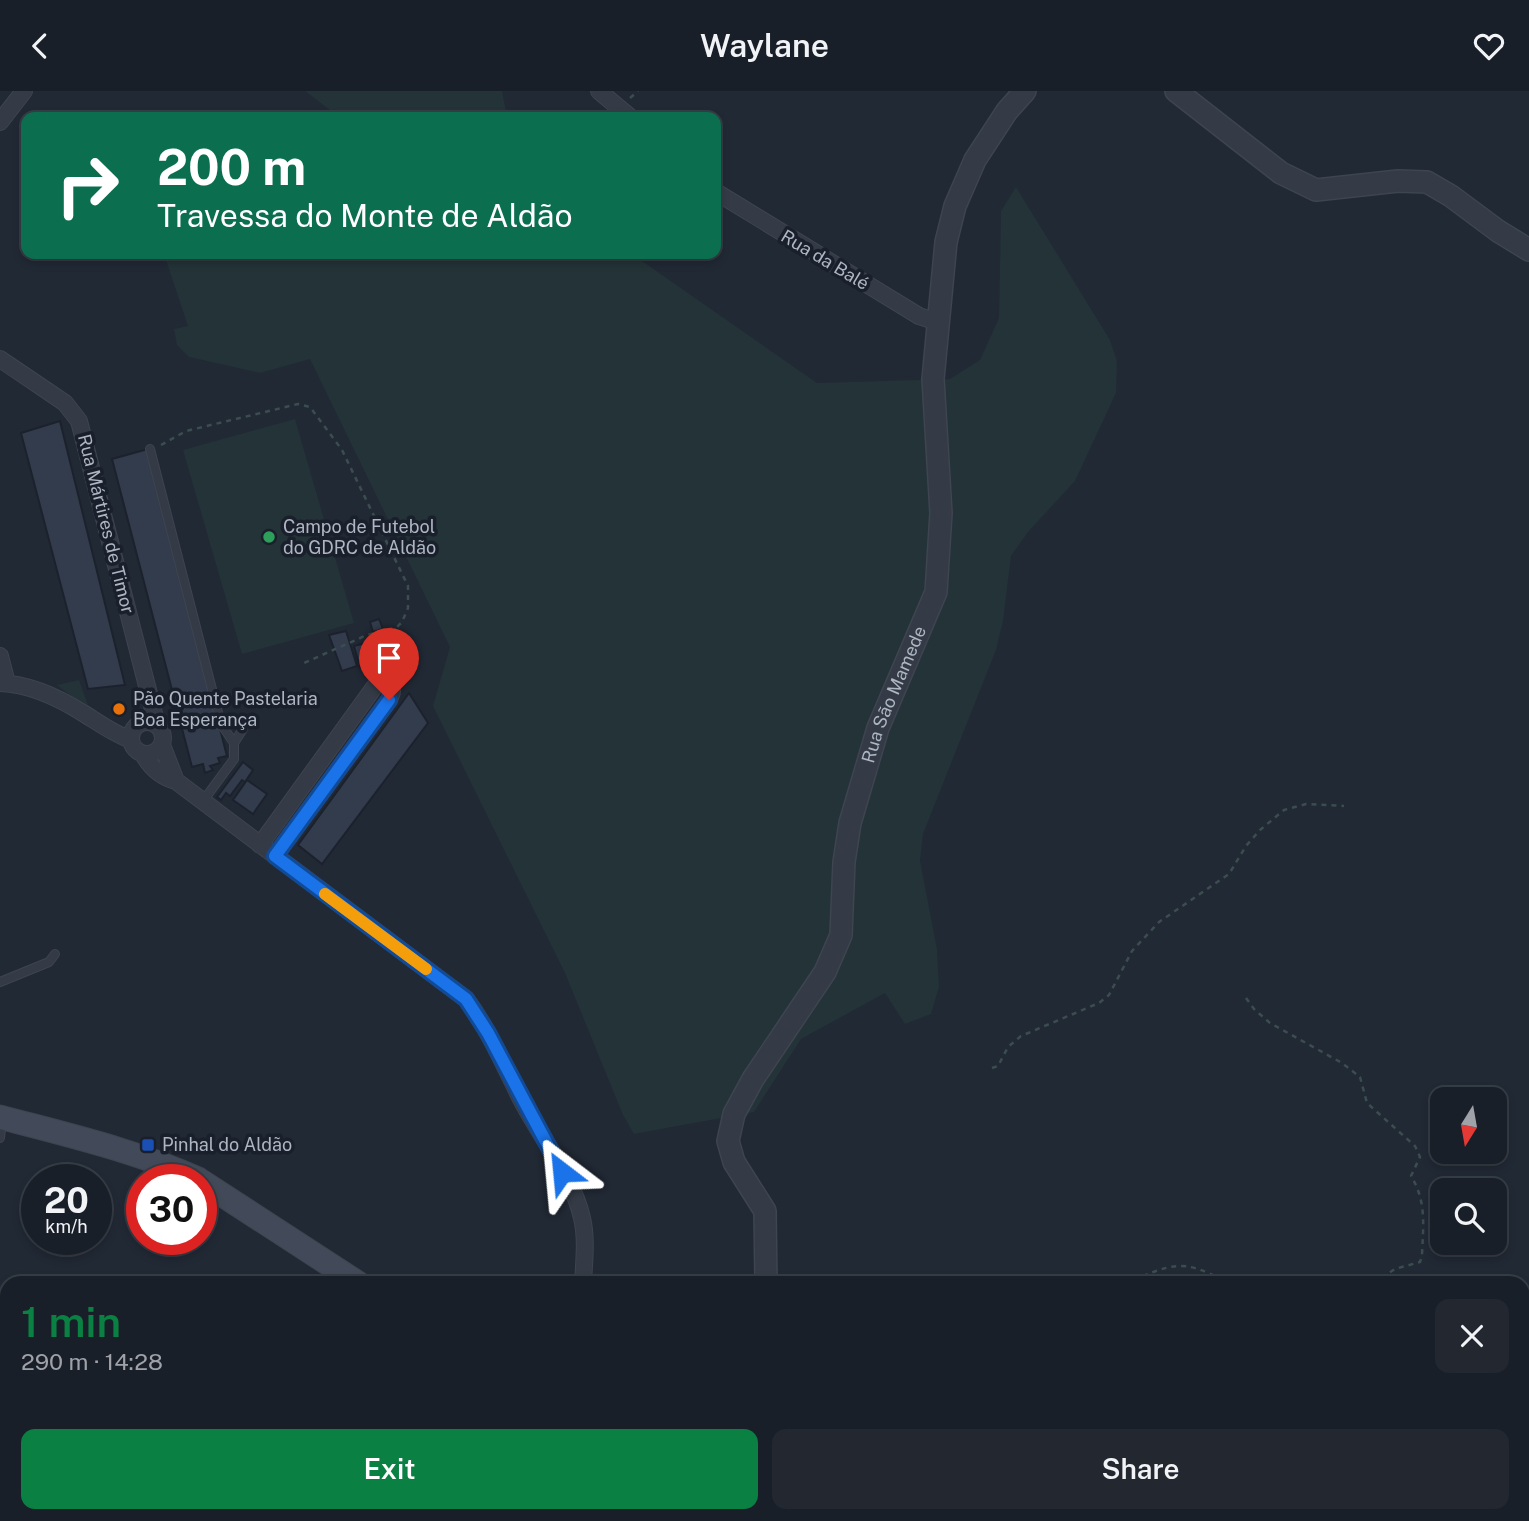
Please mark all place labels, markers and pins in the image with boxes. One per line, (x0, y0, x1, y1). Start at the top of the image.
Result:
place label: Campo de Futebol do GDRC de Aldão (283, 516, 436, 558)
marker: Campo de Futebol do GDRC de Aldão (261, 529, 277, 545)
pin (359, 628, 419, 700)
place label: Pão Quente Pastelaria Boa Esperança (133, 688, 318, 730)
marker: Pão Quente Pastelaria Boa Esperança (111, 701, 127, 717)
place label: Pinhal do Aldão (162, 1134, 292, 1155)
marker: Pinhal do Aldão (140, 1137, 156, 1153)

